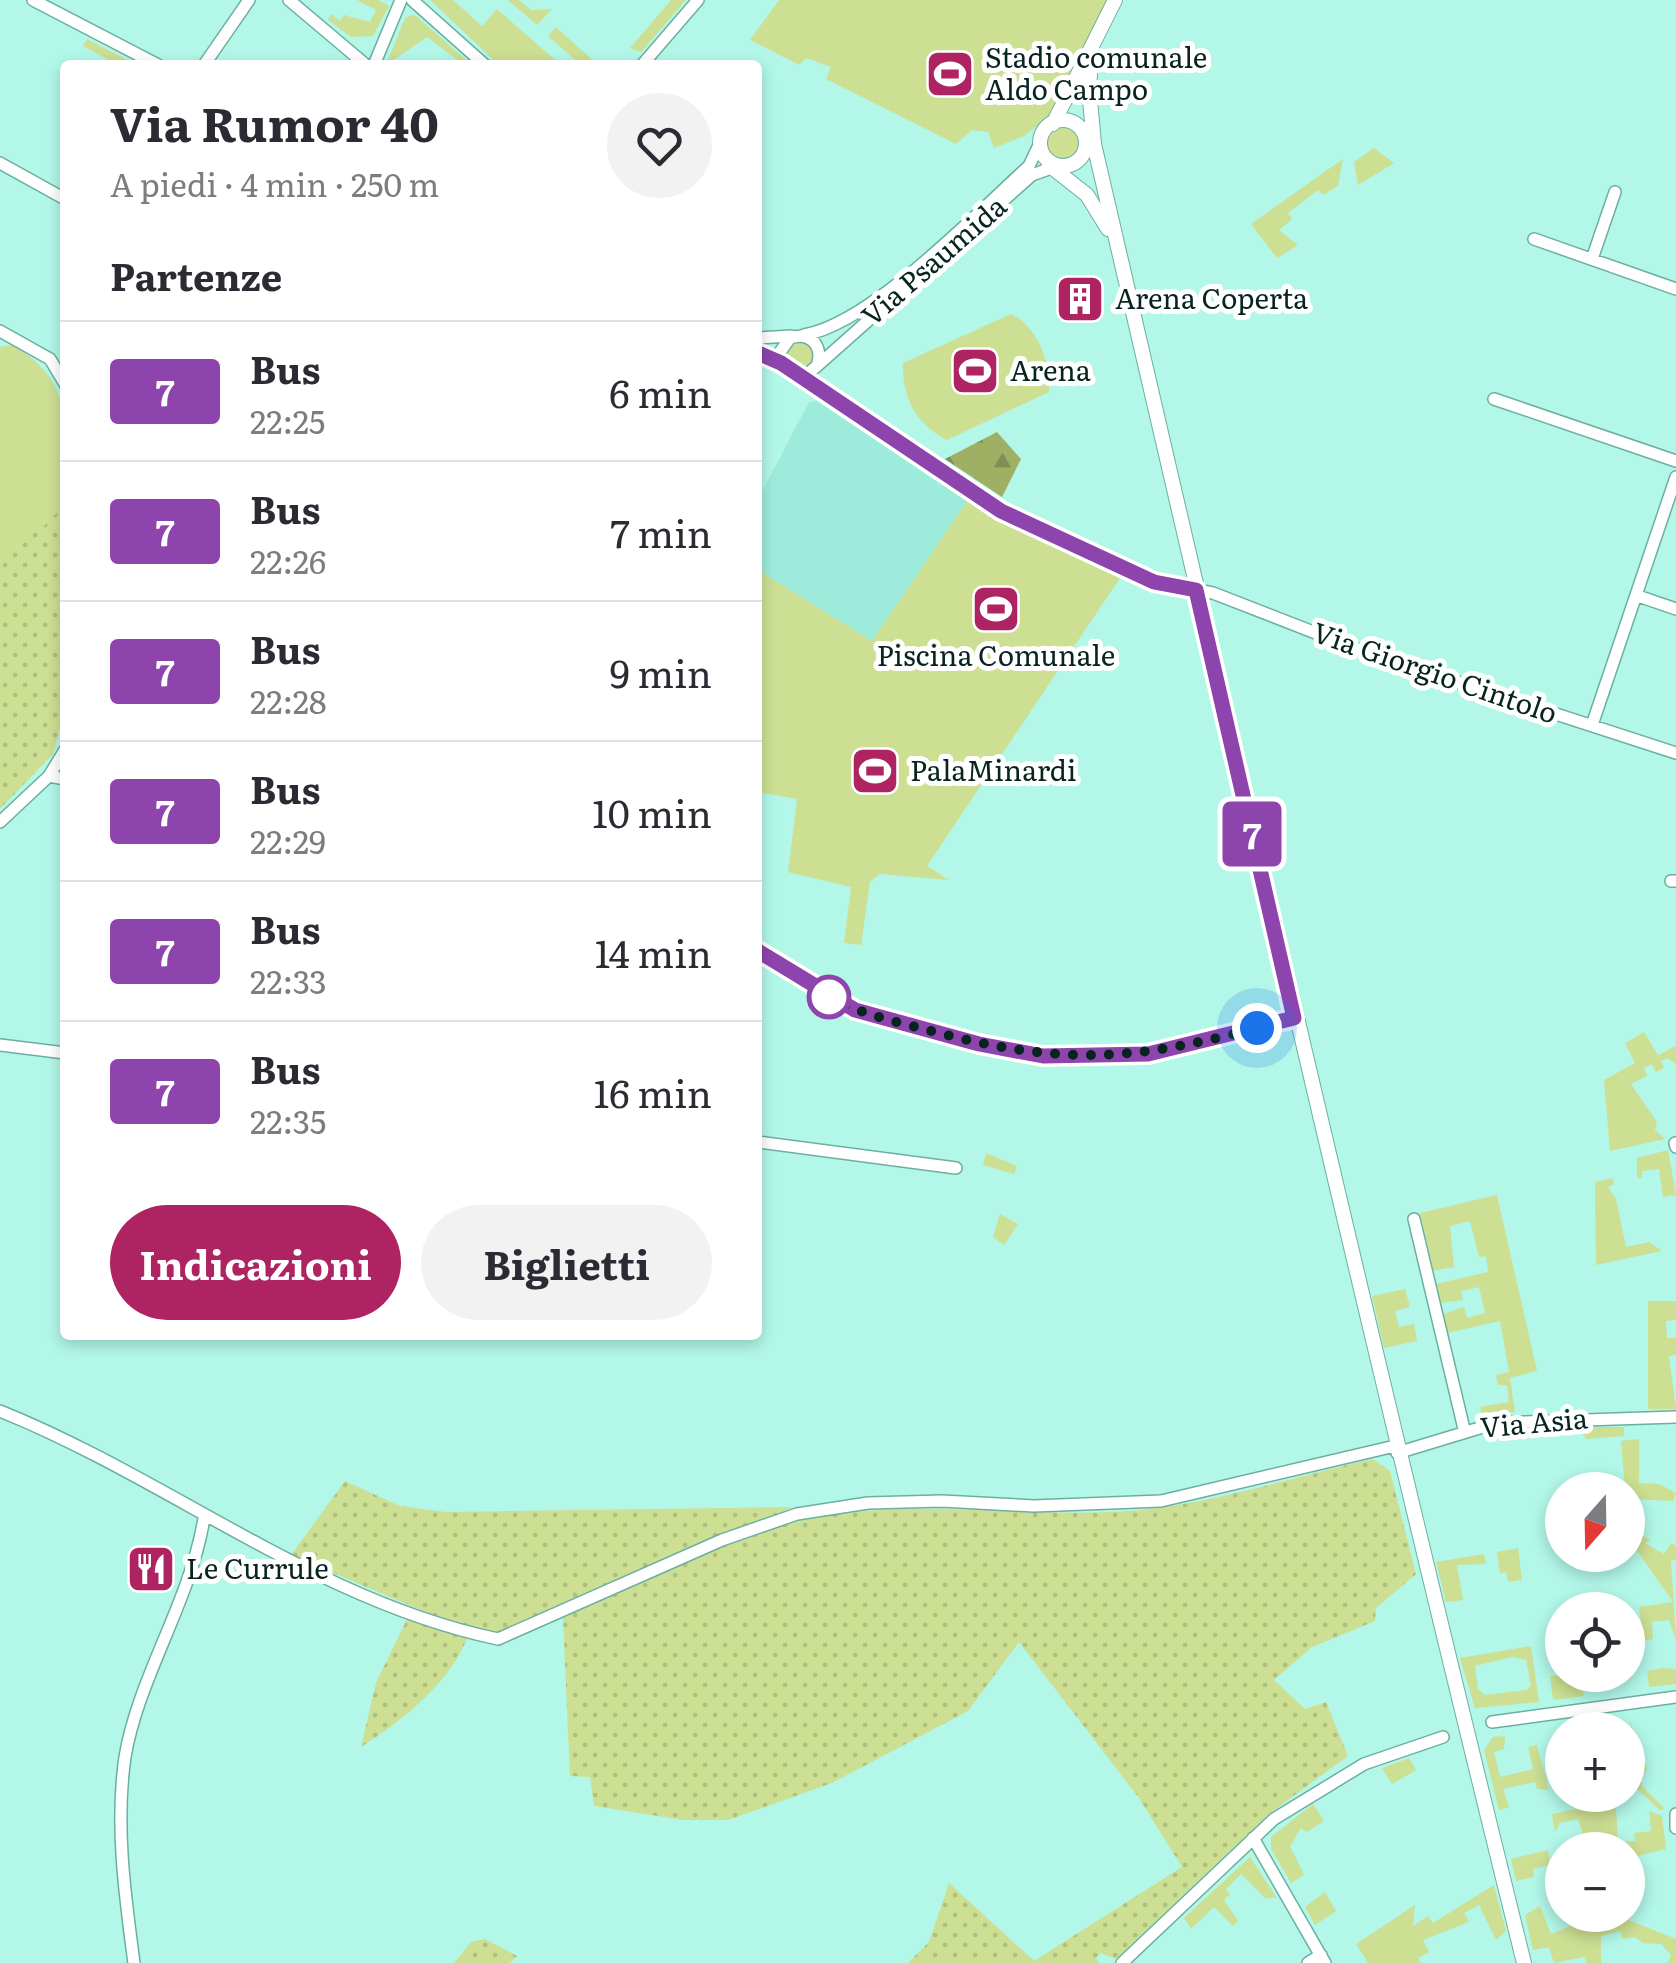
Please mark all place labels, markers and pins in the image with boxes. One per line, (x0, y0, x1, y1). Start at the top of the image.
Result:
place label: Stadio comunale Aldo Campo (985, 35, 1207, 109)
sports icon: Stadio comunale Aldo Campo (924, 48, 976, 100)
building icon: Arena Coperta (1054, 273, 1106, 325)
place label: Arena Coperta (1115, 276, 1308, 318)
sports icon: Arena (949, 345, 1001, 397)
place label: Arena (1010, 348, 1091, 390)
sports icon: Piscina Comunale (970, 583, 1022, 635)
place label: Piscina Comunale (877, 633, 1115, 675)
sports icon: PalaMinardi (849, 745, 901, 797)
place label: PalaMinardi (910, 748, 1076, 790)
unlabelled marker (808, 976, 850, 1018)
restaurant icon: Le Currule (125, 1543, 177, 1595)
place label: Le Currule (186, 1546, 329, 1588)

